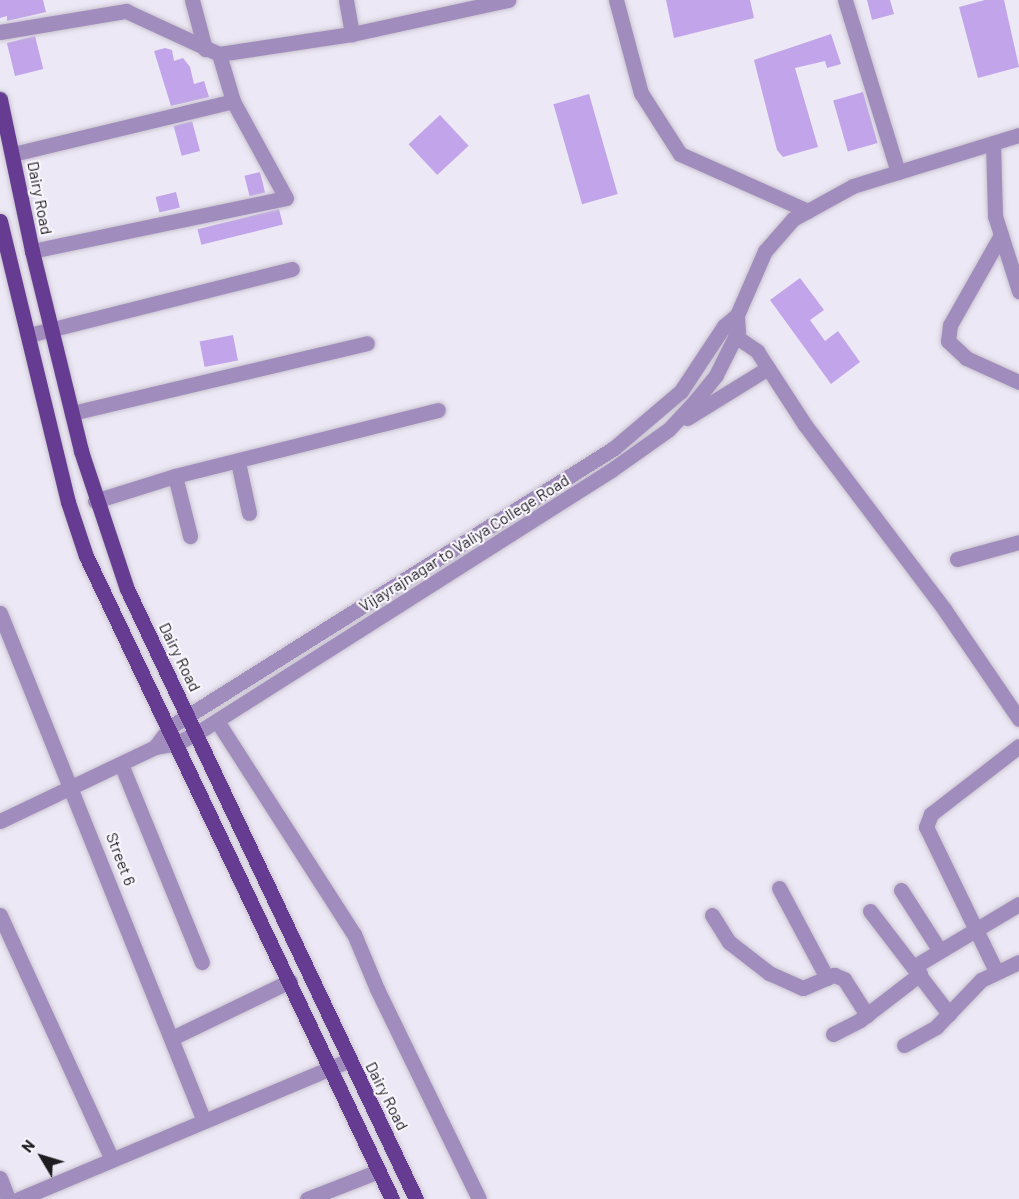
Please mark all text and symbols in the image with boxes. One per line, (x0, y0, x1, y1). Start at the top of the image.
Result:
street label: Dairy Road (23, 160, 57, 236)
street label: Vijayrajnagar to Valiya College Road (355, 470, 573, 616)
street label: Dairy Road (155, 619, 205, 695)
street label: Street 6 (102, 830, 140, 888)
street label: Dairy Road (362, 1059, 412, 1133)
north arrow (12, 1127, 72, 1187)
text: N (17, 1136, 38, 1156)

